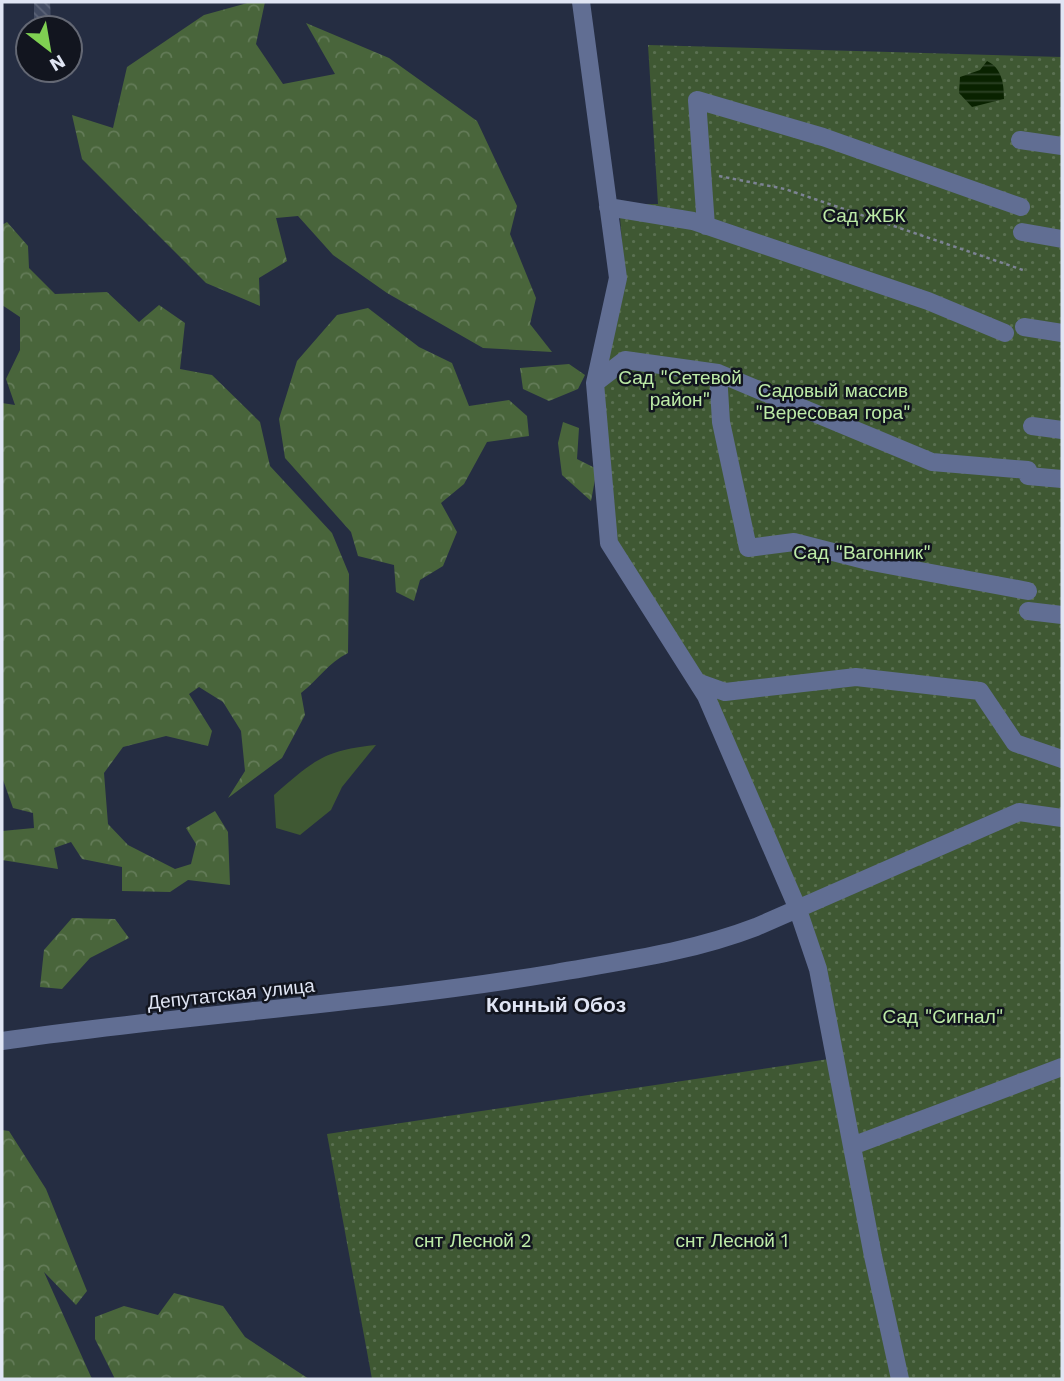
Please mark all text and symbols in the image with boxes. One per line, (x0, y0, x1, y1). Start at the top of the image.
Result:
north arrow (14, 14, 84, 84)
text: N (46, 50, 69, 77)
park label: Сад ЖБК (822, 204, 906, 227)
park label: Сад "Сетевой район" (618, 366, 742, 411)
park label: Садовый массив "Вересовая гора" (755, 379, 911, 424)
park label: Сад "Вагонник" (793, 541, 931, 564)
street label: Депутатская улица (146, 974, 316, 1014)
district label: Конный Обоз (486, 992, 626, 1017)
park label: Сад "Сигнал" (883, 1005, 1003, 1028)
park label: снт Лесной 2 (415, 1229, 531, 1252)
park label: снт Лесной 1 (676, 1229, 788, 1252)

